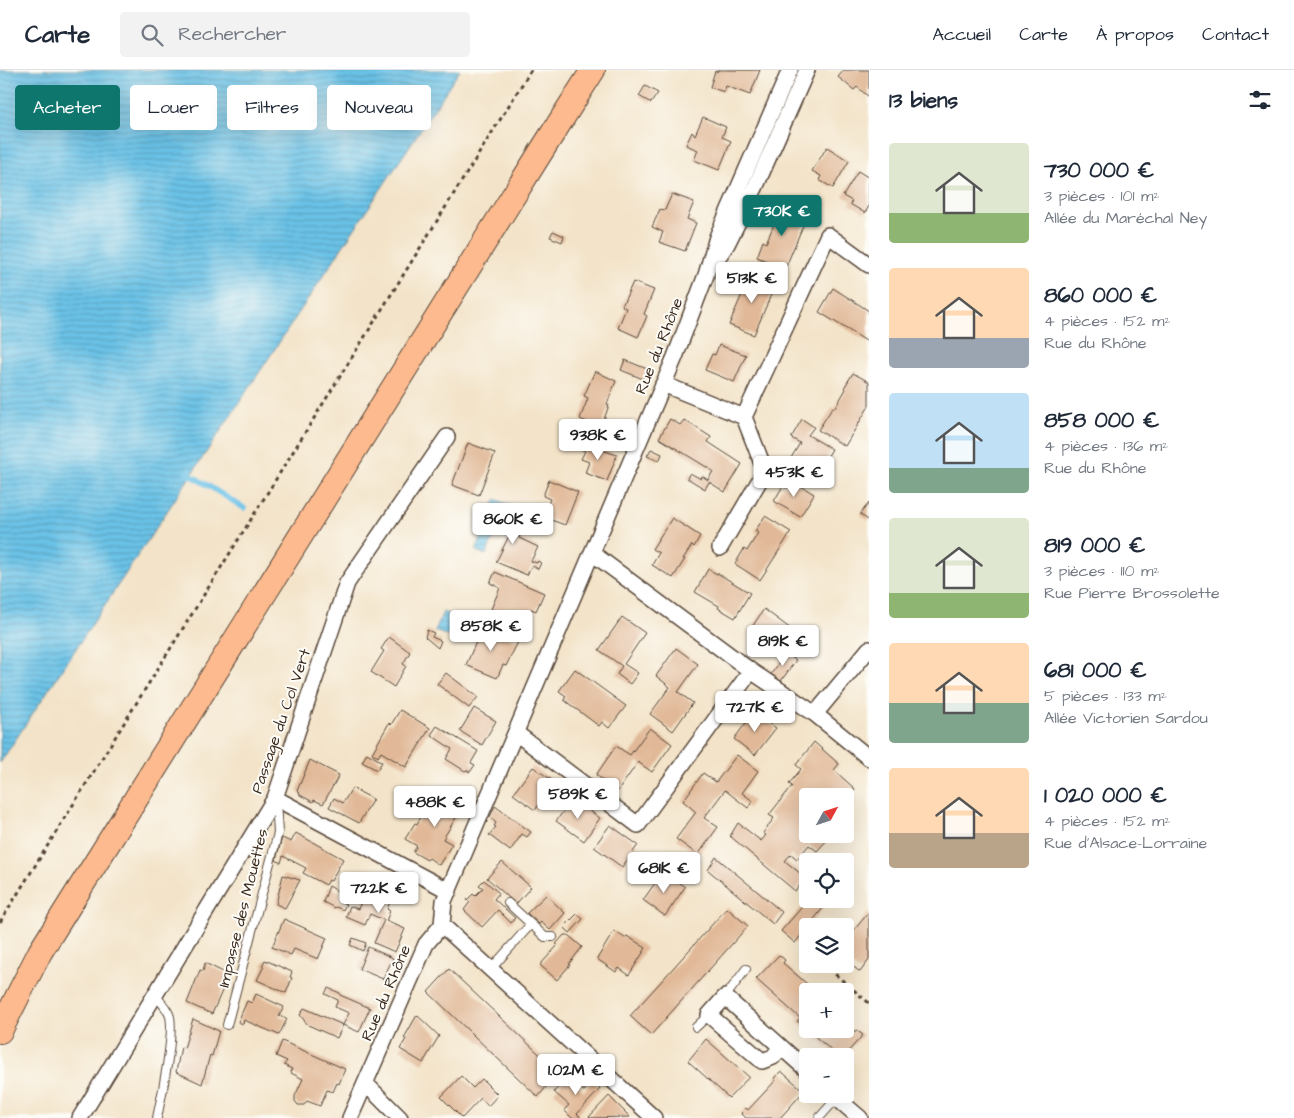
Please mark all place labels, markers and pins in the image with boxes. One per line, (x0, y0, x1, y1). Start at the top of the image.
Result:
pin: 730K € (741, 194, 823, 237)
pin: 513K € (711, 262, 793, 304)
pin: 938K € (557, 418, 639, 461)
pin: 453K € (753, 456, 835, 498)
pin: 860K € (472, 502, 554, 545)
pin: 858K € (450, 610, 532, 652)
pin: 819K € (742, 624, 824, 667)
pin: 727K € (714, 690, 796, 733)
pin: 589K € (537, 778, 619, 820)
pin: 488K € (394, 786, 476, 828)
pin: 681K € (623, 852, 705, 894)
pin: 722K € (338, 872, 420, 914)
pin: 1.02M € (530, 1054, 622, 1096)

